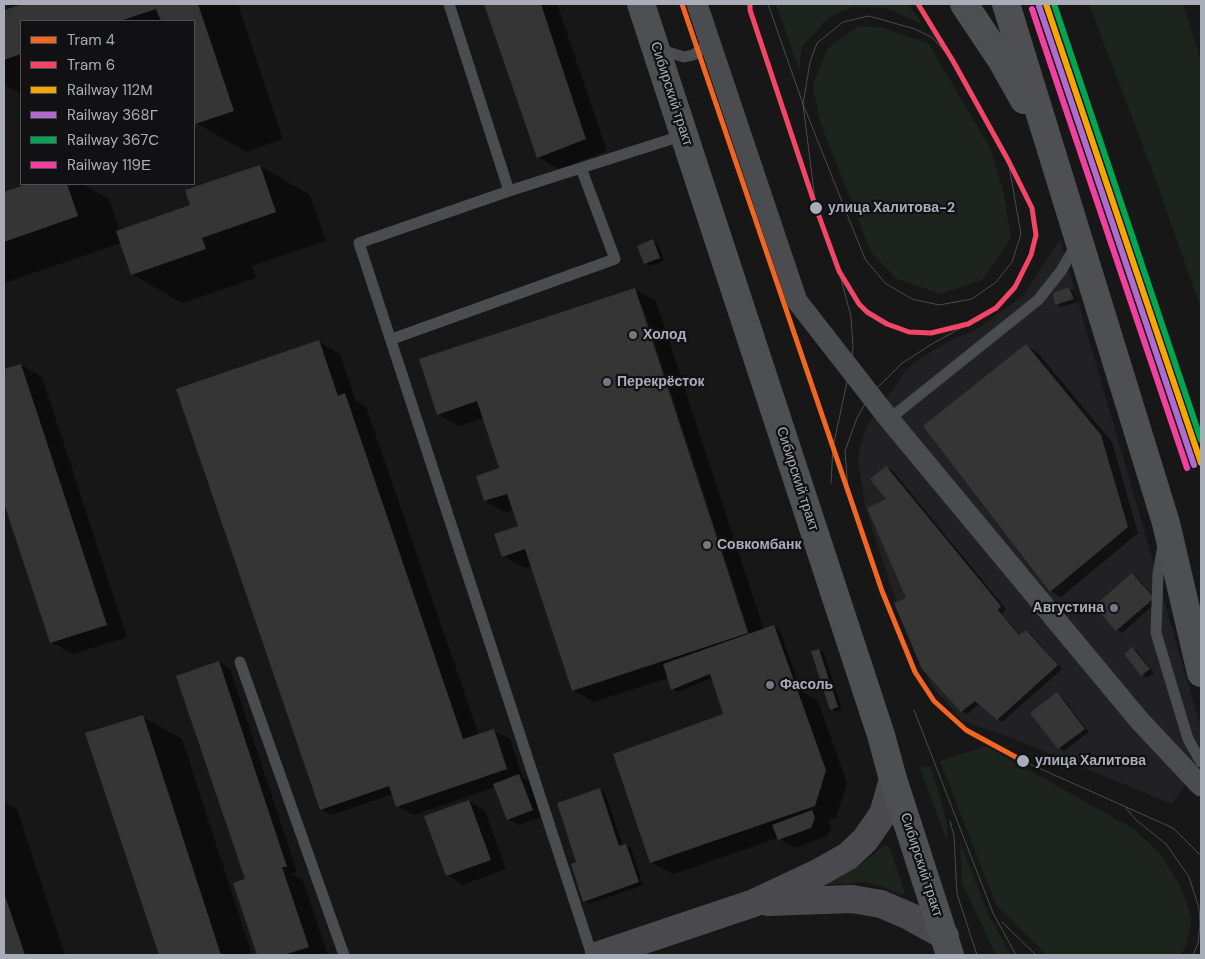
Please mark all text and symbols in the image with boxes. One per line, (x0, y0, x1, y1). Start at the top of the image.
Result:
legend (20, 20, 195, 185)
text: Tram 4 (67, 30, 115, 50)
street label: Сибирский тракт (646, 40, 696, 148)
text: Tram 6 (67, 55, 115, 75)
text: Railway 112М (67, 80, 153, 100)
text: Railway 368Г (67, 105, 158, 125)
text: Railway 367С (67, 130, 159, 150)
text: Railway 119Е (67, 155, 151, 175)
marker: улица Халитова-2 (808, 200, 824, 216)
place label: улица Халитова-2 (828, 200, 955, 216)
place label: Холод (643, 327, 686, 343)
marker: Холод (627, 329, 639, 341)
place label: Перекрёсток (617, 374, 705, 390)
marker: Перекрёсток (601, 376, 613, 388)
street label: Сибирский тракт (772, 425, 822, 533)
place label: Совкомбанк (717, 537, 802, 553)
marker: Совкомбанк (701, 539, 713, 551)
place label: Августина (1033, 600, 1104, 616)
marker: Августина (1108, 602, 1120, 614)
place label: Фасоль (780, 677, 833, 693)
marker: Фасоль (764, 679, 776, 691)
marker: улица Халитова (1015, 753, 1031, 769)
place label: улица Халитова (1035, 753, 1146, 769)
street label: Сибирский тракт (896, 811, 946, 919)

